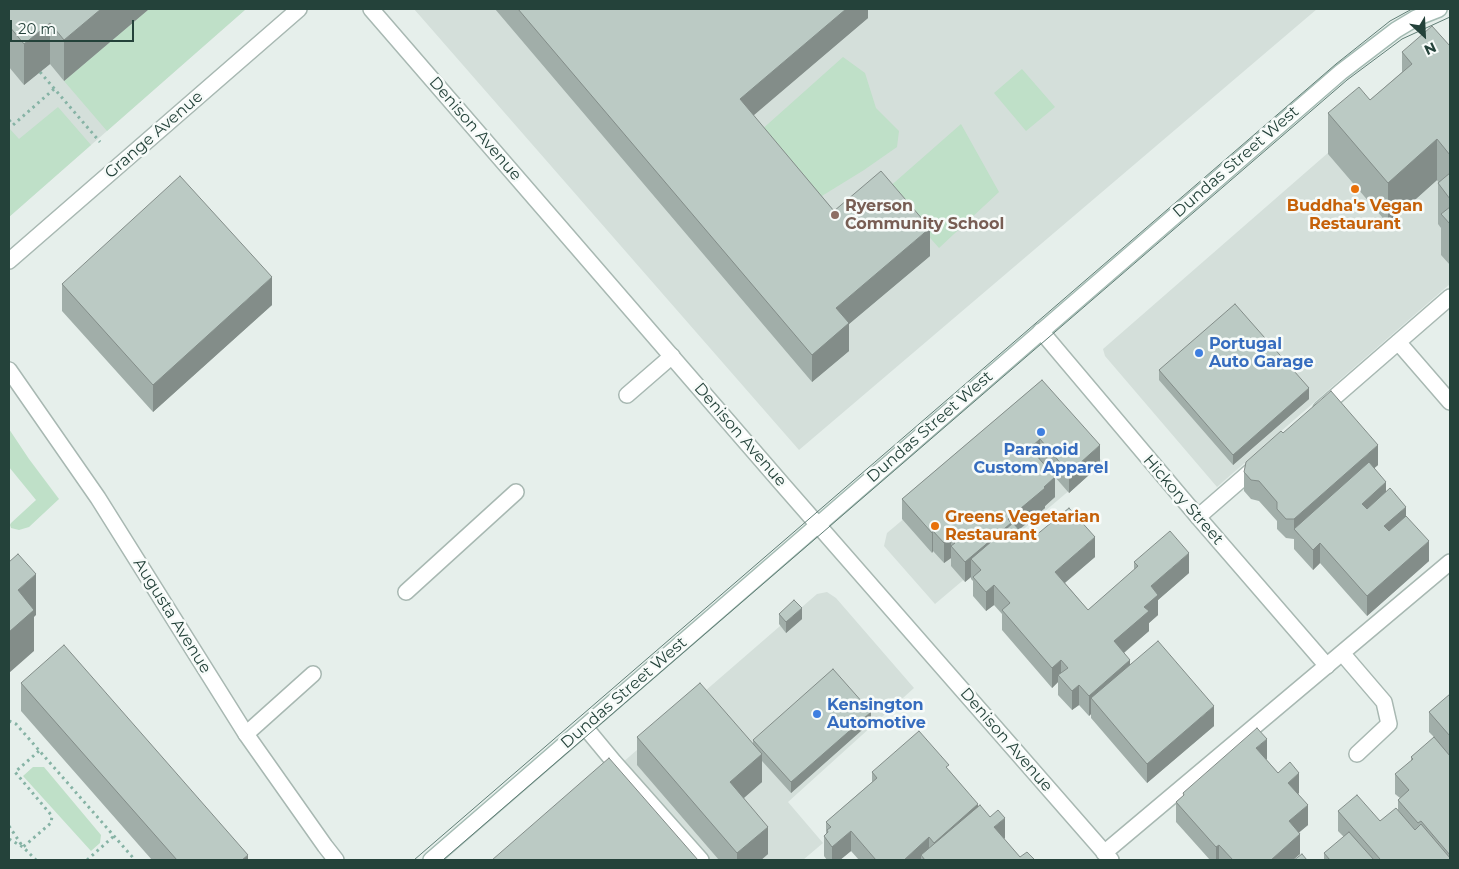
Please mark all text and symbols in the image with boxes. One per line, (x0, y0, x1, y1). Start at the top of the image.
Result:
scale bar (12, 10, 136, 42)
north arrow (1399, 10, 1449, 60)
text: 20 m (18, 19, 56, 38)
text: N (1421, 38, 1439, 59)
street label: Denison Avenue (425, 73, 525, 185)
street label: Grange Avenue (101, 87, 207, 183)
street label: Dundas Street West (1169, 102, 1303, 222)
marker: Buddha's Vegan Restaurant (1349, 183, 1361, 195)
place label: Ryerson Community School (845, 196, 1004, 234)
place label: Buddha's Vegan Restaurant (1287, 196, 1423, 234)
marker: Ryerson Community School (829, 209, 841, 221)
place label: Portugal Auto Garage (1209, 334, 1313, 372)
marker: Portugal Auto Garage (1193, 347, 1205, 359)
street label: Dundas Street West (863, 367, 997, 487)
street label: Denison Avenue (690, 379, 790, 491)
marker: Paranoid Custom Apparel (1035, 426, 1047, 438)
place label: Paranoid Custom Apparel (973, 440, 1109, 478)
street label: Hickory Street (1139, 451, 1227, 549)
place label: Greens Vegetarian Restaurant (945, 507, 1100, 545)
marker: Greens Vegetarian Restaurant (929, 520, 941, 532)
street label: Augusta Avenue (129, 555, 215, 677)
street label: Dundas Street West (557, 633, 691, 753)
street label: Denison Avenue (956, 684, 1056, 796)
place label: Kensington Automotive (827, 695, 926, 733)
marker: Kensington Automotive (811, 708, 823, 720)

